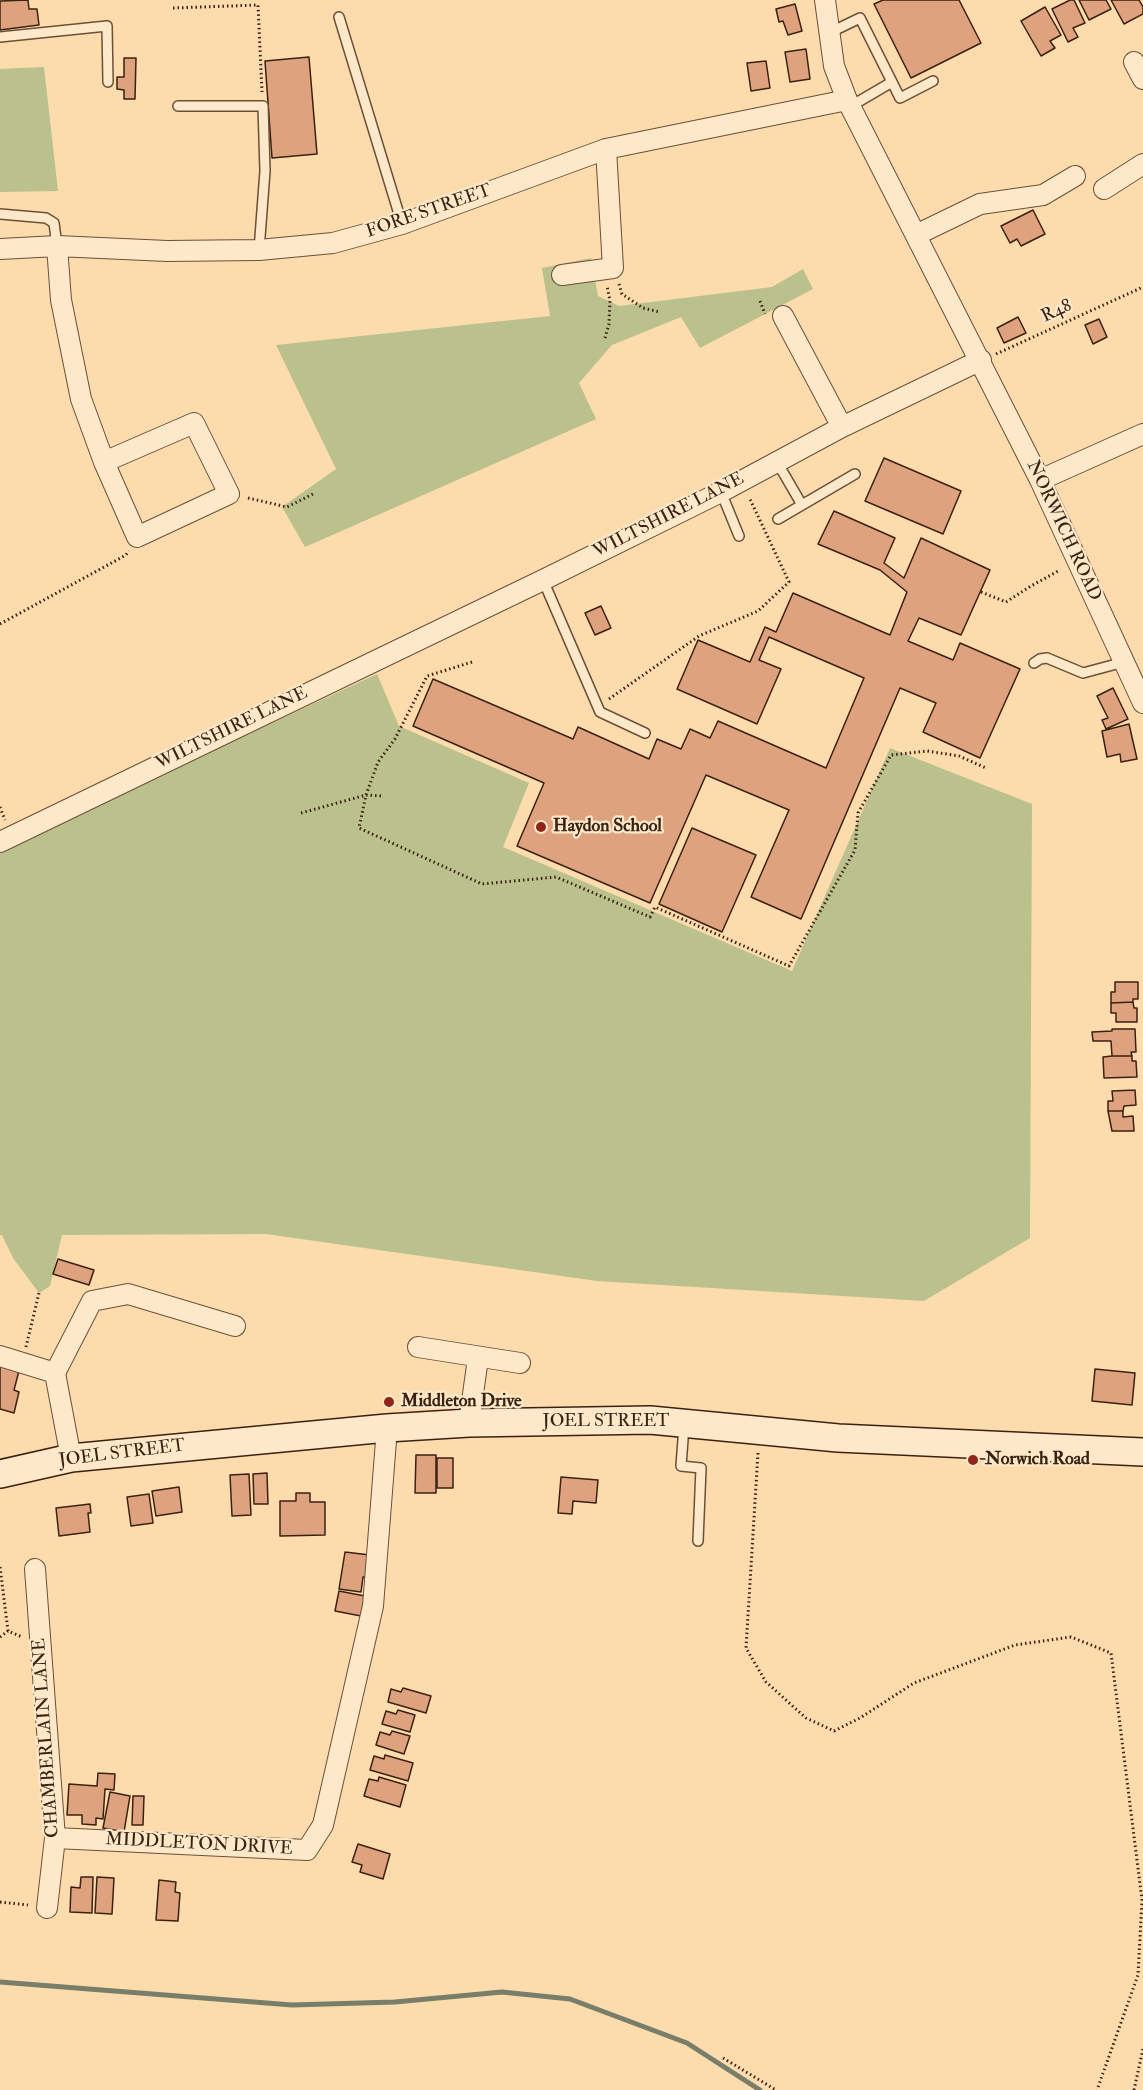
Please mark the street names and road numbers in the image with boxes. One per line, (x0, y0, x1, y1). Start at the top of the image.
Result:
street label: FORE STREET (364, 180, 494, 244)
street label: R48 (1038, 296, 1076, 328)
street label: NORWICH ROAD (1021, 457, 1105, 605)
street label: WILTSHIRE LANE (590, 469, 748, 563)
street label: WILTSHIRE LANE (152, 683, 312, 775)
street label: JOEL STREET (543, 1411, 669, 1433)
street label: JOEL STREET (58, 1436, 186, 1472)
street label: CHAMBERLAIN LANE (29, 1637, 65, 1839)
street label: MIDDLETON DRIVE (105, 1829, 293, 1861)

